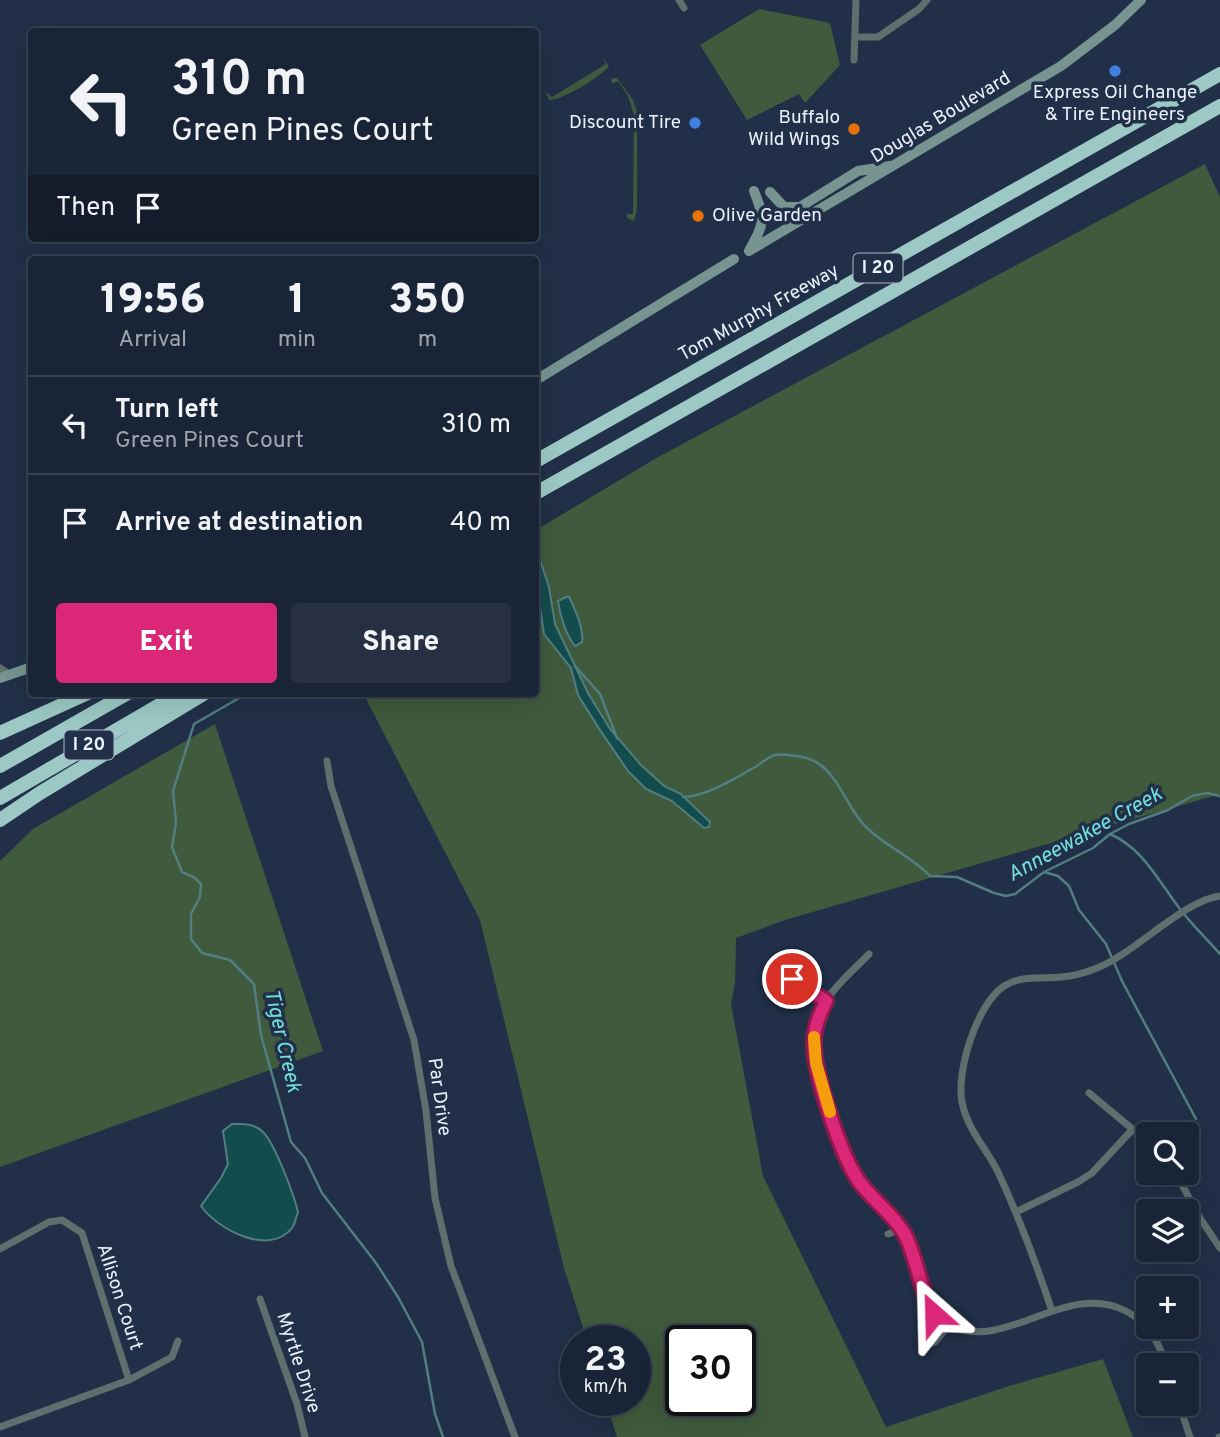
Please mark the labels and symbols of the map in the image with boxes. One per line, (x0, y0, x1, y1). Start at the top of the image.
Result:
marker: Express Oil Change & Tire Engineers (1107, 63, 1123, 79)
street label: Douglas Boulevard (867, 67, 1015, 169)
place label: Express Oil Change & Tire Engineers (1033, 81, 1197, 127)
place label: Buffalo Wild Wings (748, 106, 840, 152)
place label: Discount Tire (569, 111, 681, 135)
marker: Discount Tire (687, 115, 703, 131)
marker: Buffalo Wild Wings (846, 121, 862, 137)
place label: Olive Garden (712, 204, 822, 228)
marker: Olive Garden (690, 208, 706, 224)
road number: I 20 (854, 254, 903, 282)
street label: Tom Murphy Freeway (675, 259, 843, 367)
road number: I 20 (64, 730, 114, 760)
water label: Anneewakee Creek (1003, 781, 1167, 889)
pin (762, 949, 822, 1009)
water label: Tiger Creek (257, 987, 307, 1096)
street label: Par Drive (422, 1056, 456, 1138)
street label: Allison Court (90, 1241, 148, 1353)
position arrow (897, 1277, 971, 1351)
street label: Myrtle Drive (270, 1310, 326, 1416)
speed limit sign: 30 (665, 1325, 756, 1416)

